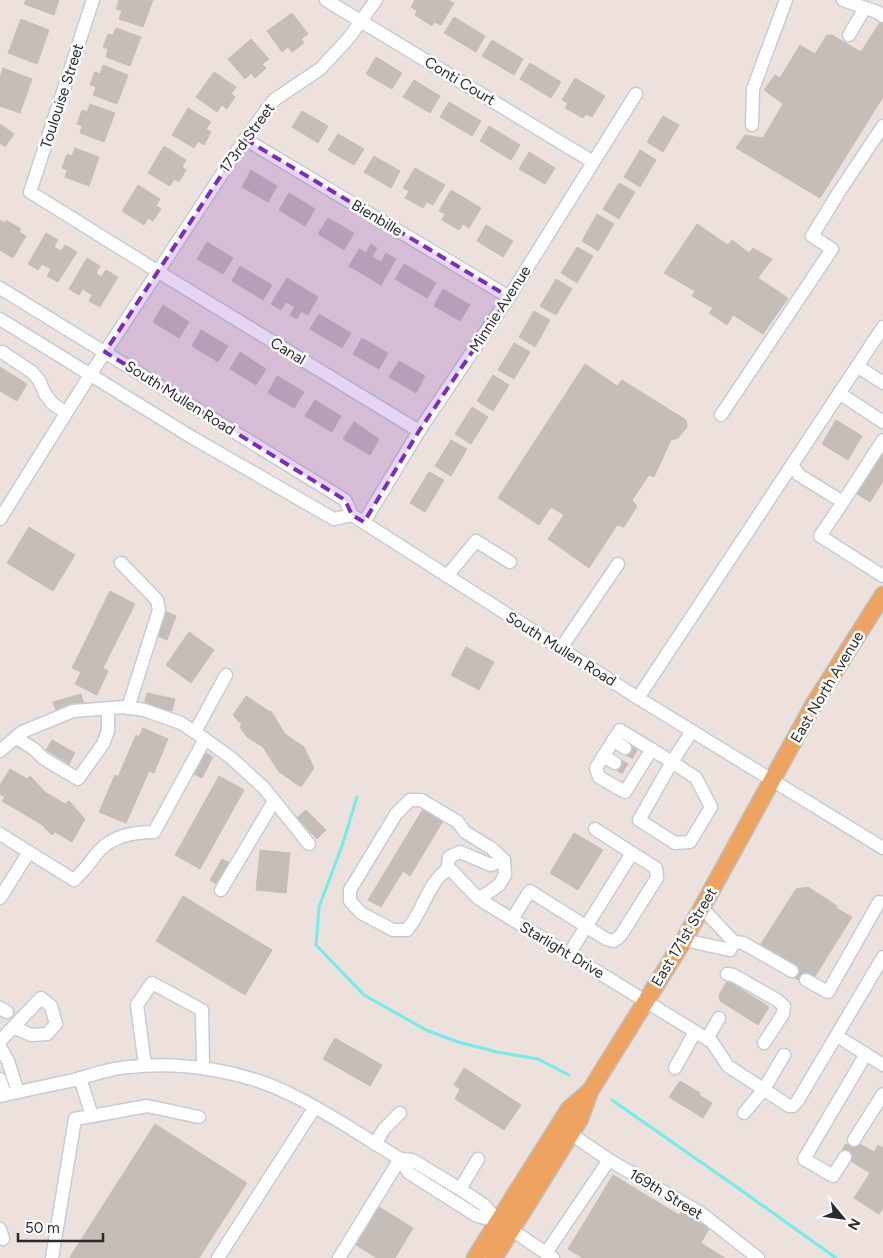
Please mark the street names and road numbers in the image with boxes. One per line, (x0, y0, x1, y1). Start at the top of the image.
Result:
street label: Toulouise Street (37, 41, 88, 151)
street label: Conti Court (421, 53, 499, 109)
street label: 173rd Street (216, 99, 279, 176)
street label: Bienbille (348, 196, 406, 240)
street label: Minnie Avenue (465, 263, 535, 355)
street label: Canal (267, 334, 309, 368)
street label: South Mullen Road (122, 357, 238, 439)
street label: South Mullen Road (503, 608, 619, 690)
street label: East North Avenue (787, 628, 867, 746)
street label: East 171st Street (648, 884, 721, 990)
street label: Starlight Drive (516, 918, 608, 982)
street label: 169th Street (626, 1165, 706, 1223)

